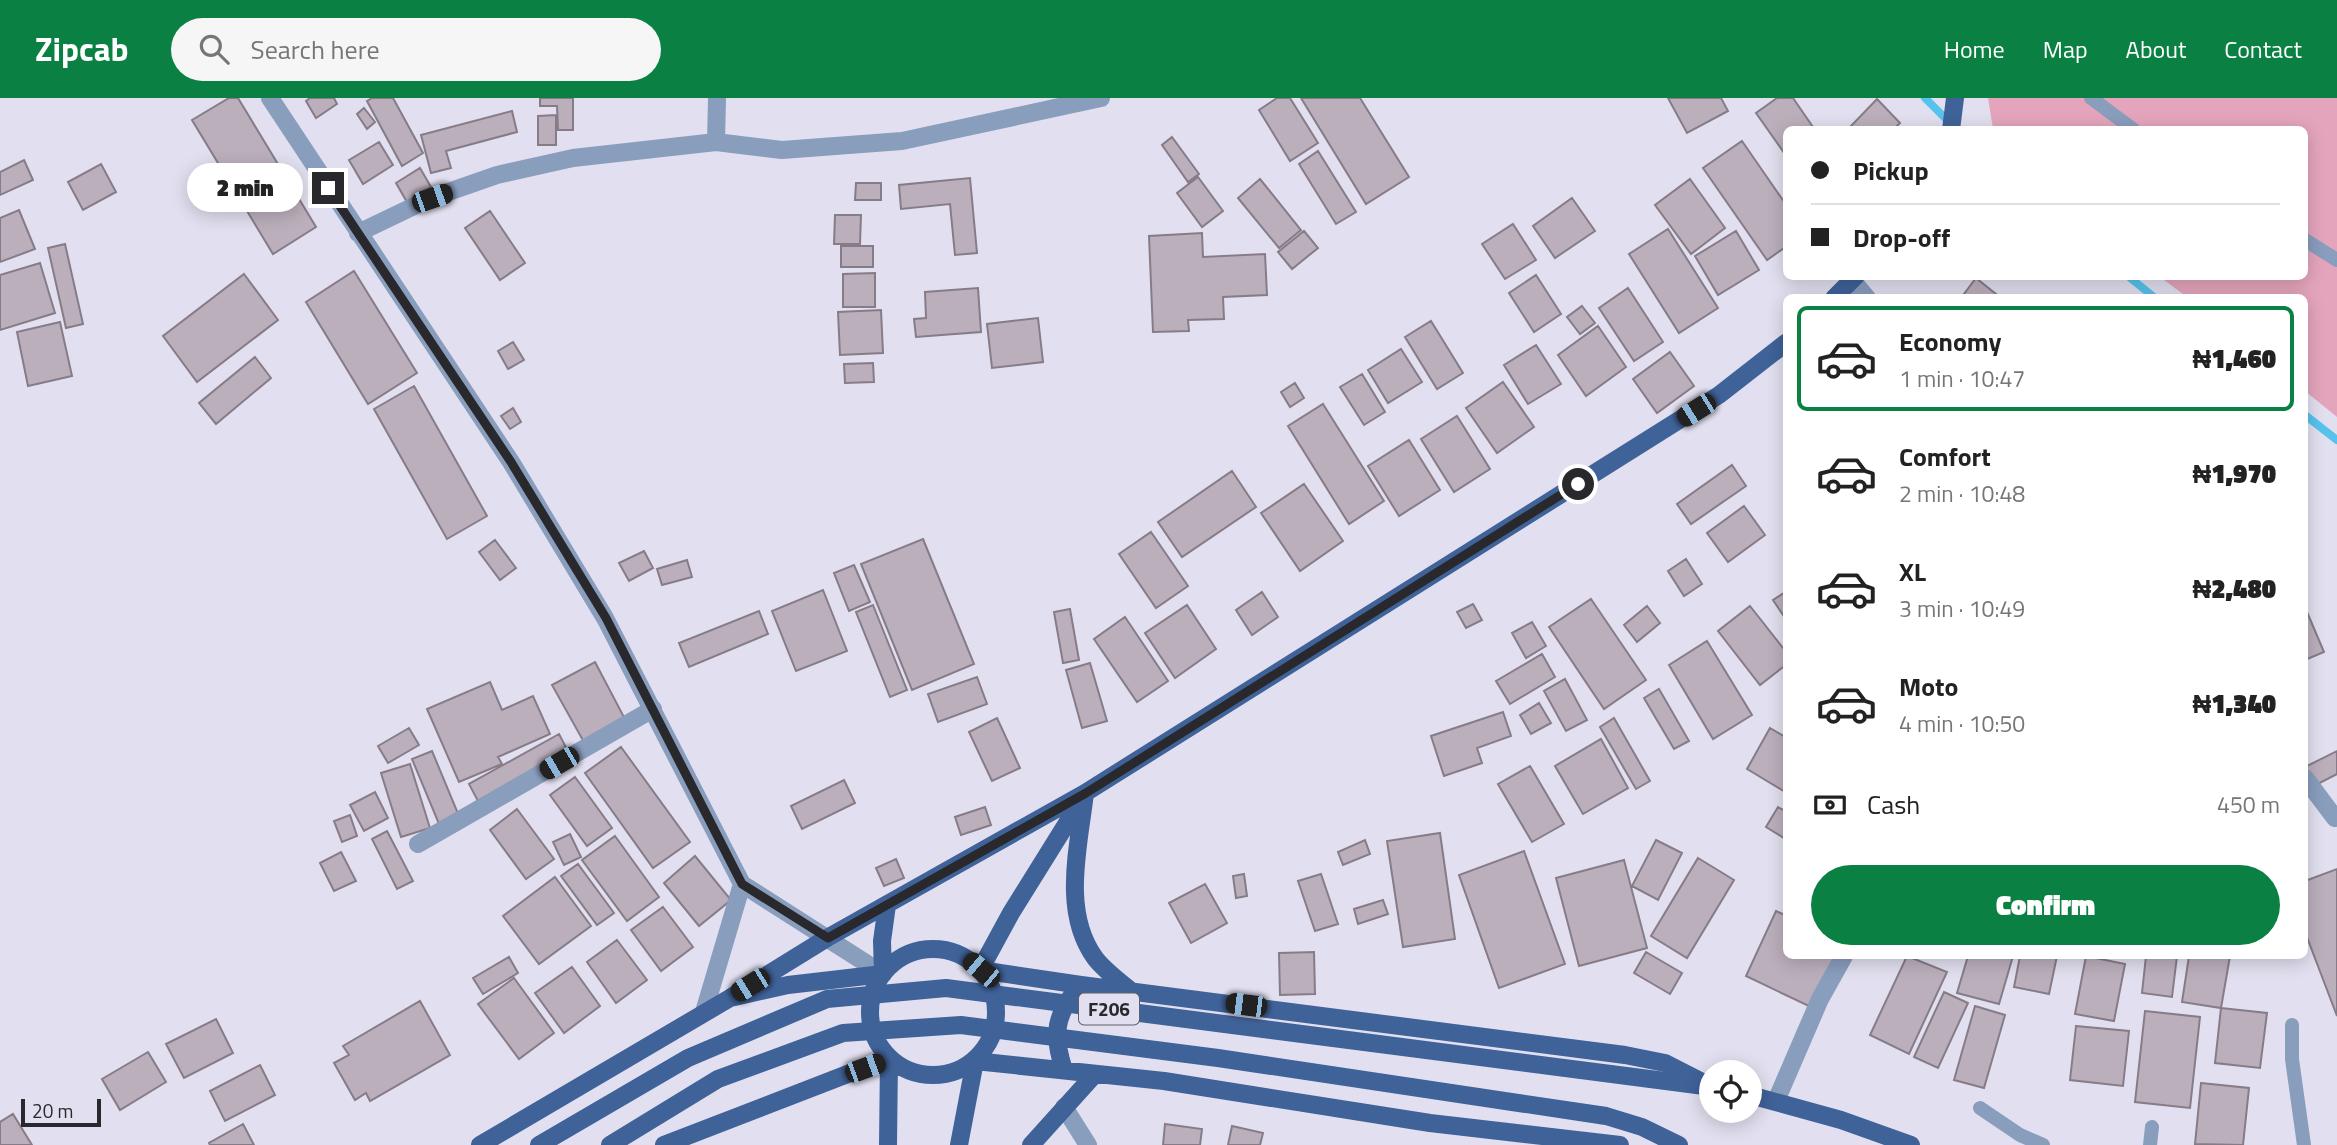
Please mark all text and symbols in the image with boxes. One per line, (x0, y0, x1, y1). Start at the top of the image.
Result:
search box (171, 18, 661, 81)
text: Zipcab (35, 24, 129, 74)
icon: search (195, 30, 233, 68)
text: Search here (251, 30, 380, 69)
text: Home (1944, 31, 2005, 67)
text: Map (2043, 31, 2088, 67)
text: About (2126, 31, 2186, 67)
text: Contact (2224, 31, 2302, 67)
text: Pickup (1853, 151, 1929, 190)
callout: 2 min (188, 164, 304, 212)
text: 2 min (216, 170, 274, 205)
route end (312, 172, 344, 204)
car (409, 181, 456, 215)
text: Drop-off (1853, 218, 1950, 257)
text: Economy (1899, 322, 2001, 361)
icon: car (1815, 327, 1878, 390)
text: ₦1,460 (2193, 339, 2276, 378)
text: 1 min · 10:47 (1899, 361, 2025, 396)
car (1673, 390, 1720, 430)
text: Comfort (1899, 437, 1991, 476)
icon: car (1815, 442, 1878, 505)
text: ₦1,970 (2193, 454, 2276, 493)
route start (1562, 468, 1594, 500)
text: 2 min · 10:48 (1899, 476, 2025, 511)
text: XL (1899, 552, 1926, 591)
icon: car (1815, 557, 1878, 620)
text: ₦2,480 (2193, 569, 2276, 608)
text: 3 min · 10:49 (1899, 591, 2025, 626)
text: Moto (1899, 667, 1958, 706)
icon: car (1815, 672, 1878, 735)
text: ₦1,340 (2193, 684, 2276, 723)
text: 4 min · 10:50 (1899, 706, 2025, 741)
car (536, 743, 583, 783)
text: Cash (1867, 785, 1920, 824)
icon: cash (1811, 786, 1849, 824)
text: 450 m (2217, 787, 2280, 822)
button: Confirm (1811, 865, 2280, 945)
car (959, 948, 1004, 992)
car (727, 965, 774, 1005)
car (1224, 992, 1269, 1018)
road number: F206 (1079, 994, 1139, 1024)
car (842, 1051, 889, 1085)
map controls (1699, 1060, 1762, 1123)
button: locate (1699, 1060, 1762, 1123)
scale bar (21, 1096, 102, 1128)
text: 20 m (32, 1096, 73, 1125)

